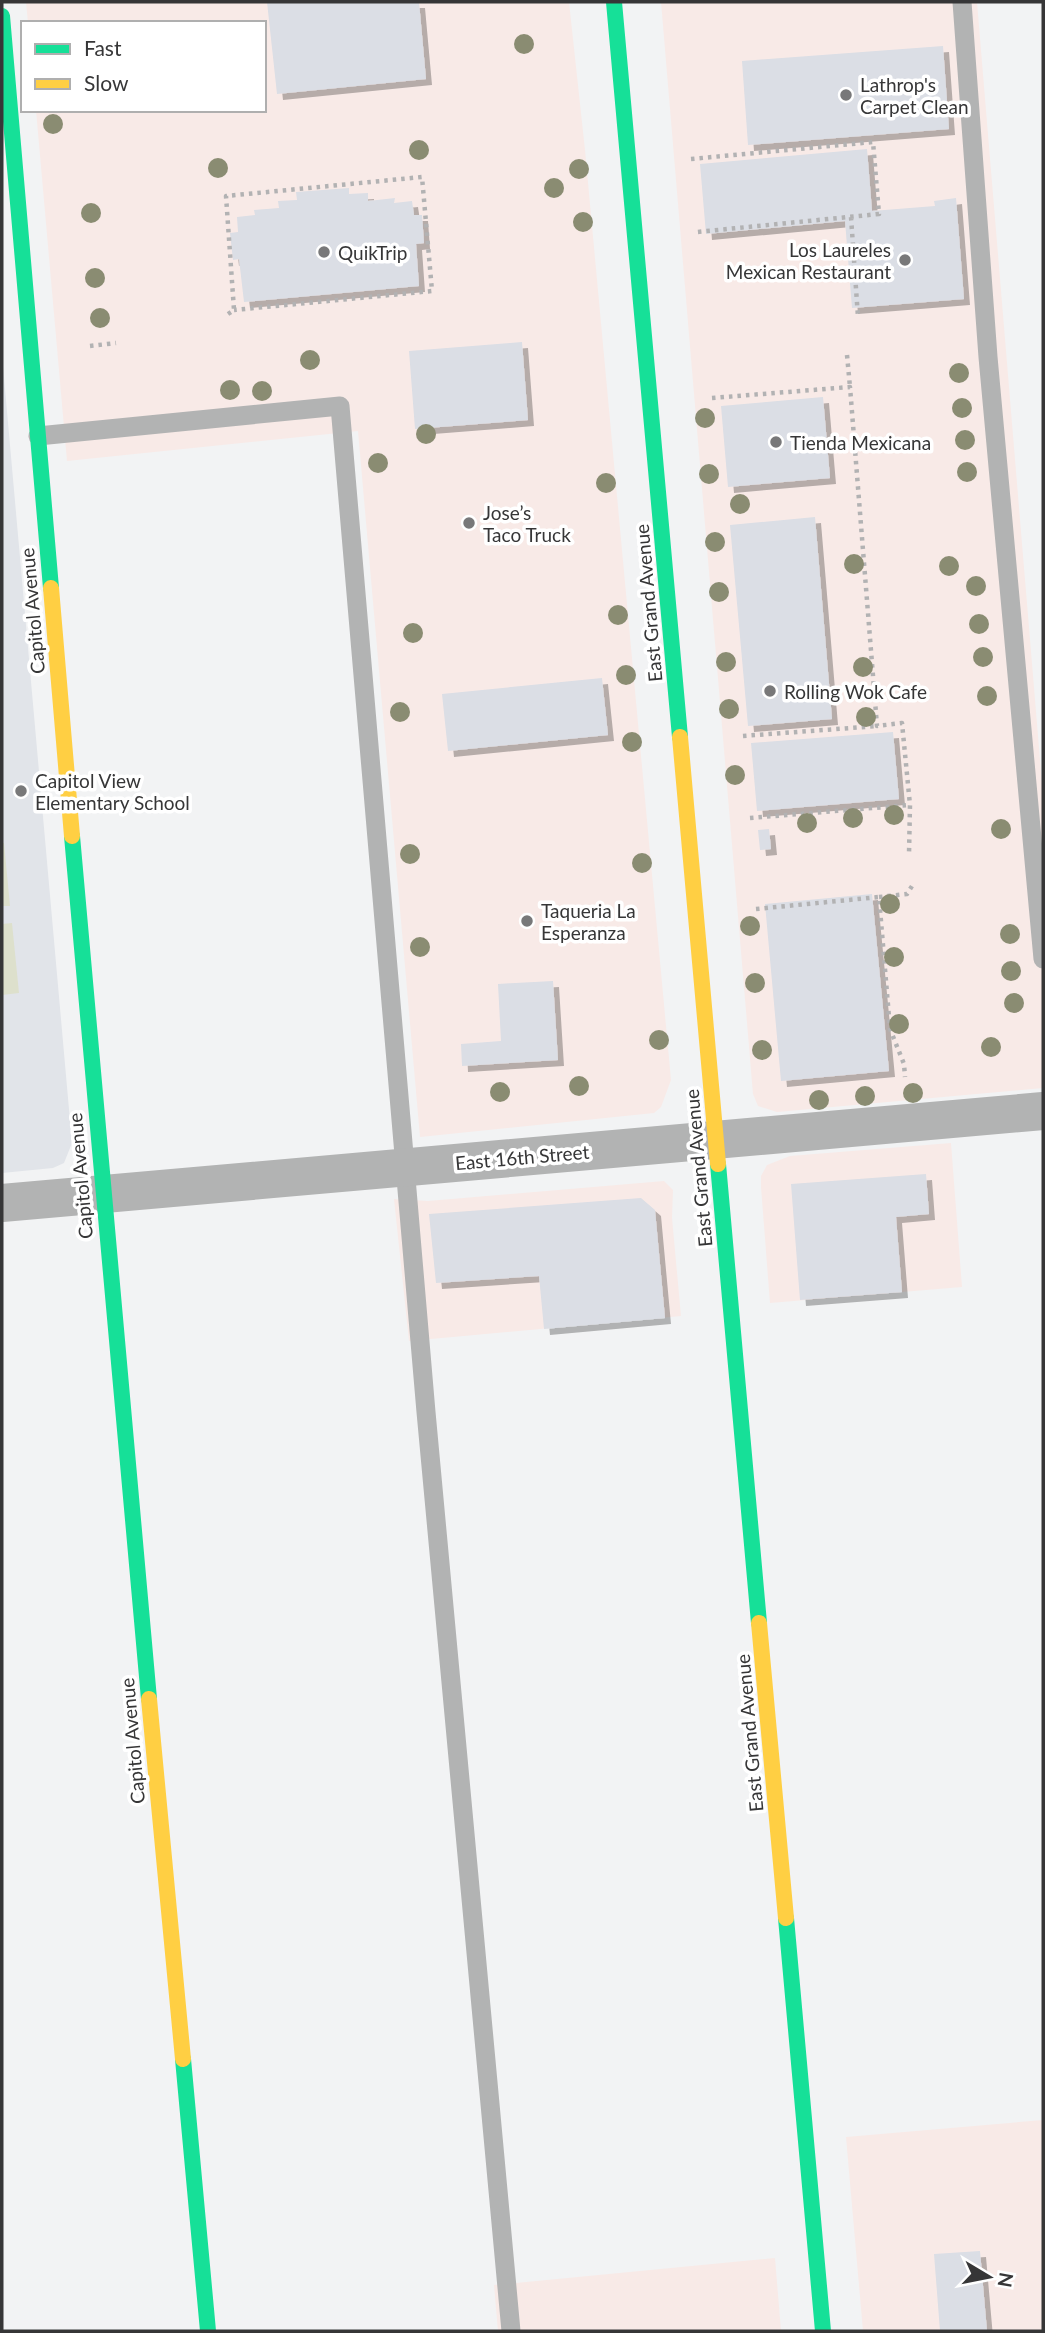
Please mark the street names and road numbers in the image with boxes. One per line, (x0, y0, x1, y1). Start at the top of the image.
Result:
street label: East Grand Avenue (630, 523, 666, 683)
street label: Capitol Avenue (15, 547, 49, 675)
street label: East Grand Avenue (680, 1088, 716, 1248)
street label: Capitol Avenue (63, 1112, 97, 1240)
street label: East 16th Street (454, 1140, 590, 1174)
street label: East Grand Avenue (731, 1653, 767, 1813)
street label: Capitol Avenue (115, 1677, 149, 1805)

